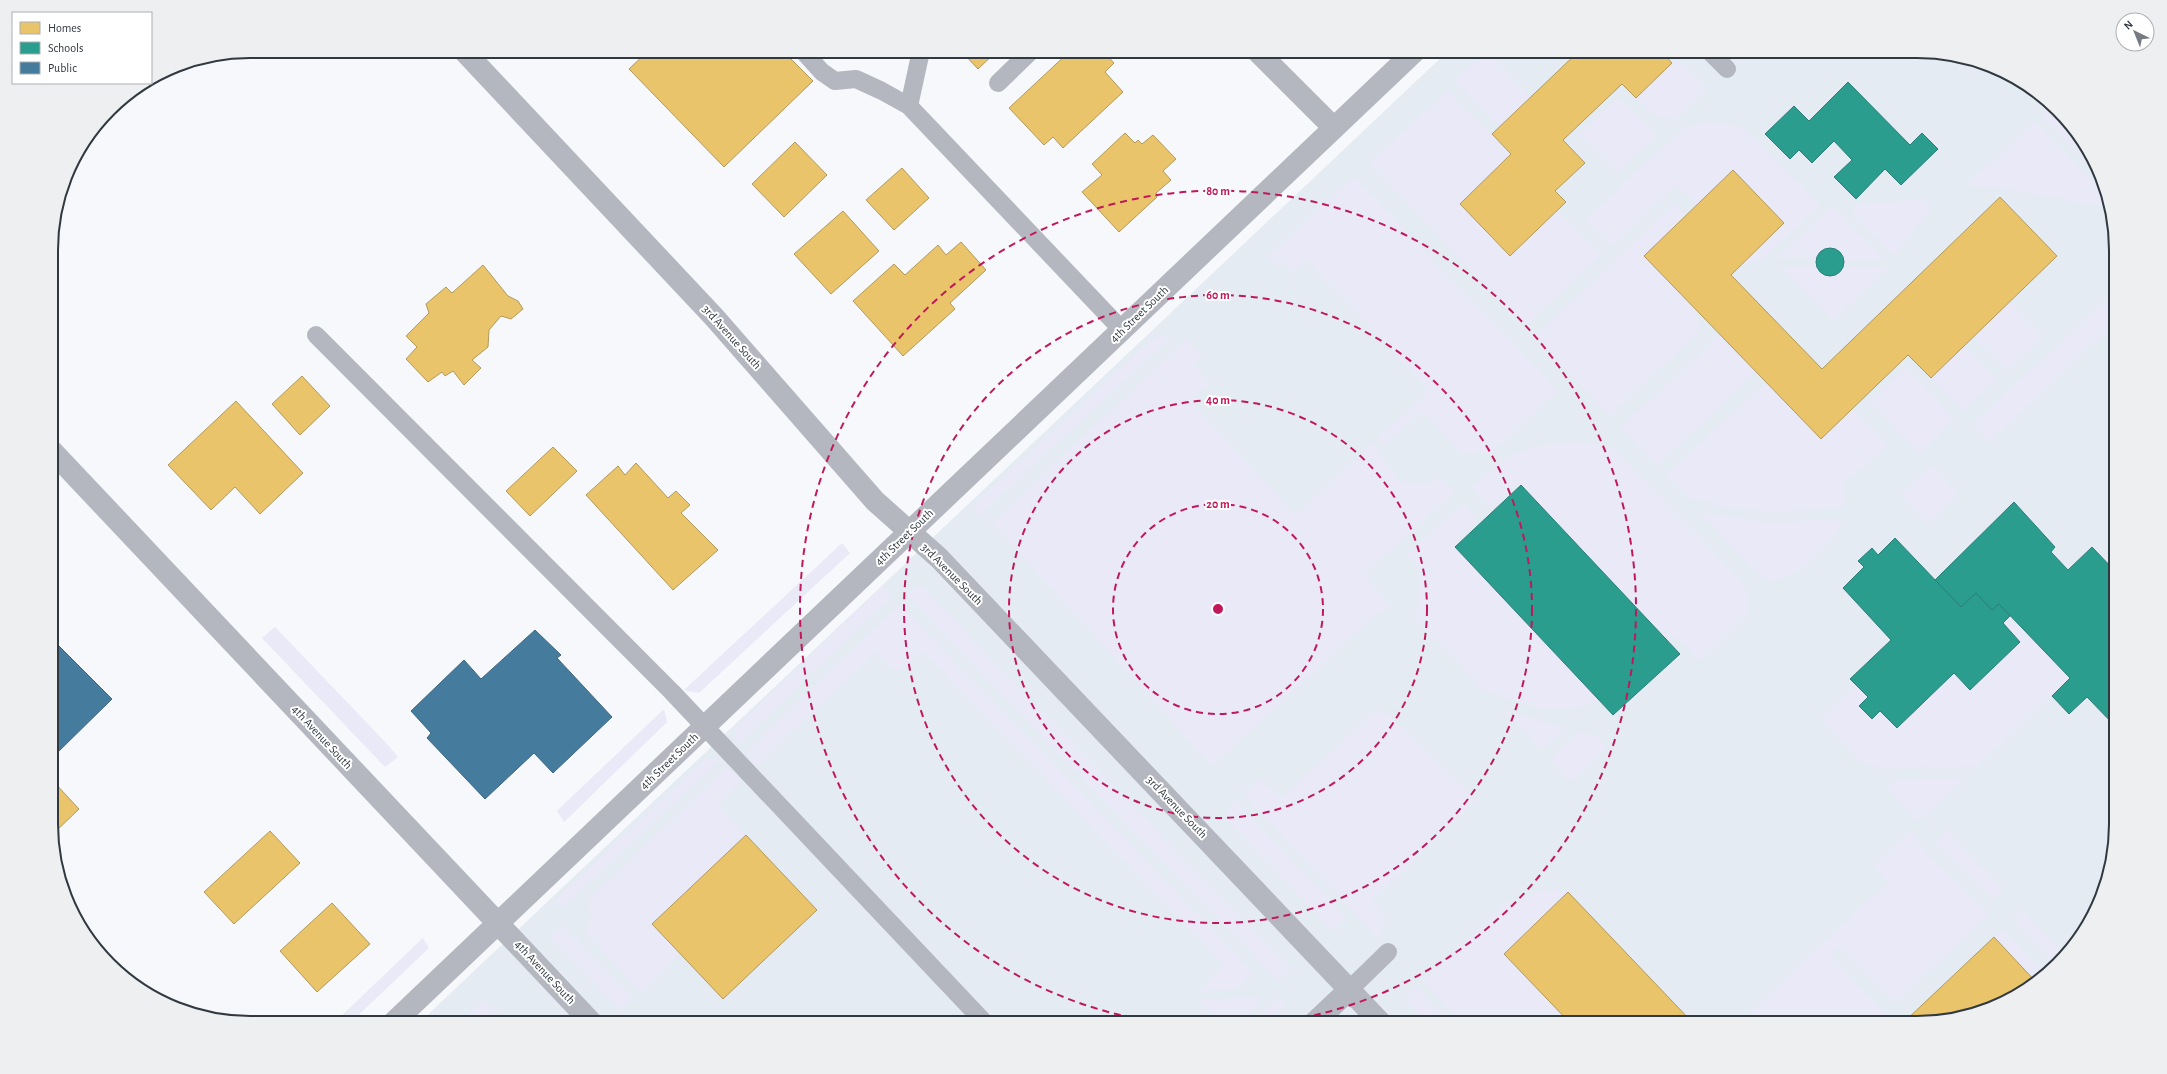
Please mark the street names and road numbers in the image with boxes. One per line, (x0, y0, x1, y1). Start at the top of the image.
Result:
street label: 4th Street South (1108, 283, 1170, 345)
street label: 3rd Avenue South (700, 303, 764, 371)
street label: 4th Street South (873, 506, 935, 568)
street label: 3rd Avenue South (919, 541, 985, 607)
street label: 4th Avenue South (290, 703, 354, 771)
street label: 4th Street South (638, 730, 700, 792)
street label: 3rd Avenue South (1144, 774, 1210, 840)
street label: 4th Avenue South (513, 938, 577, 1006)

